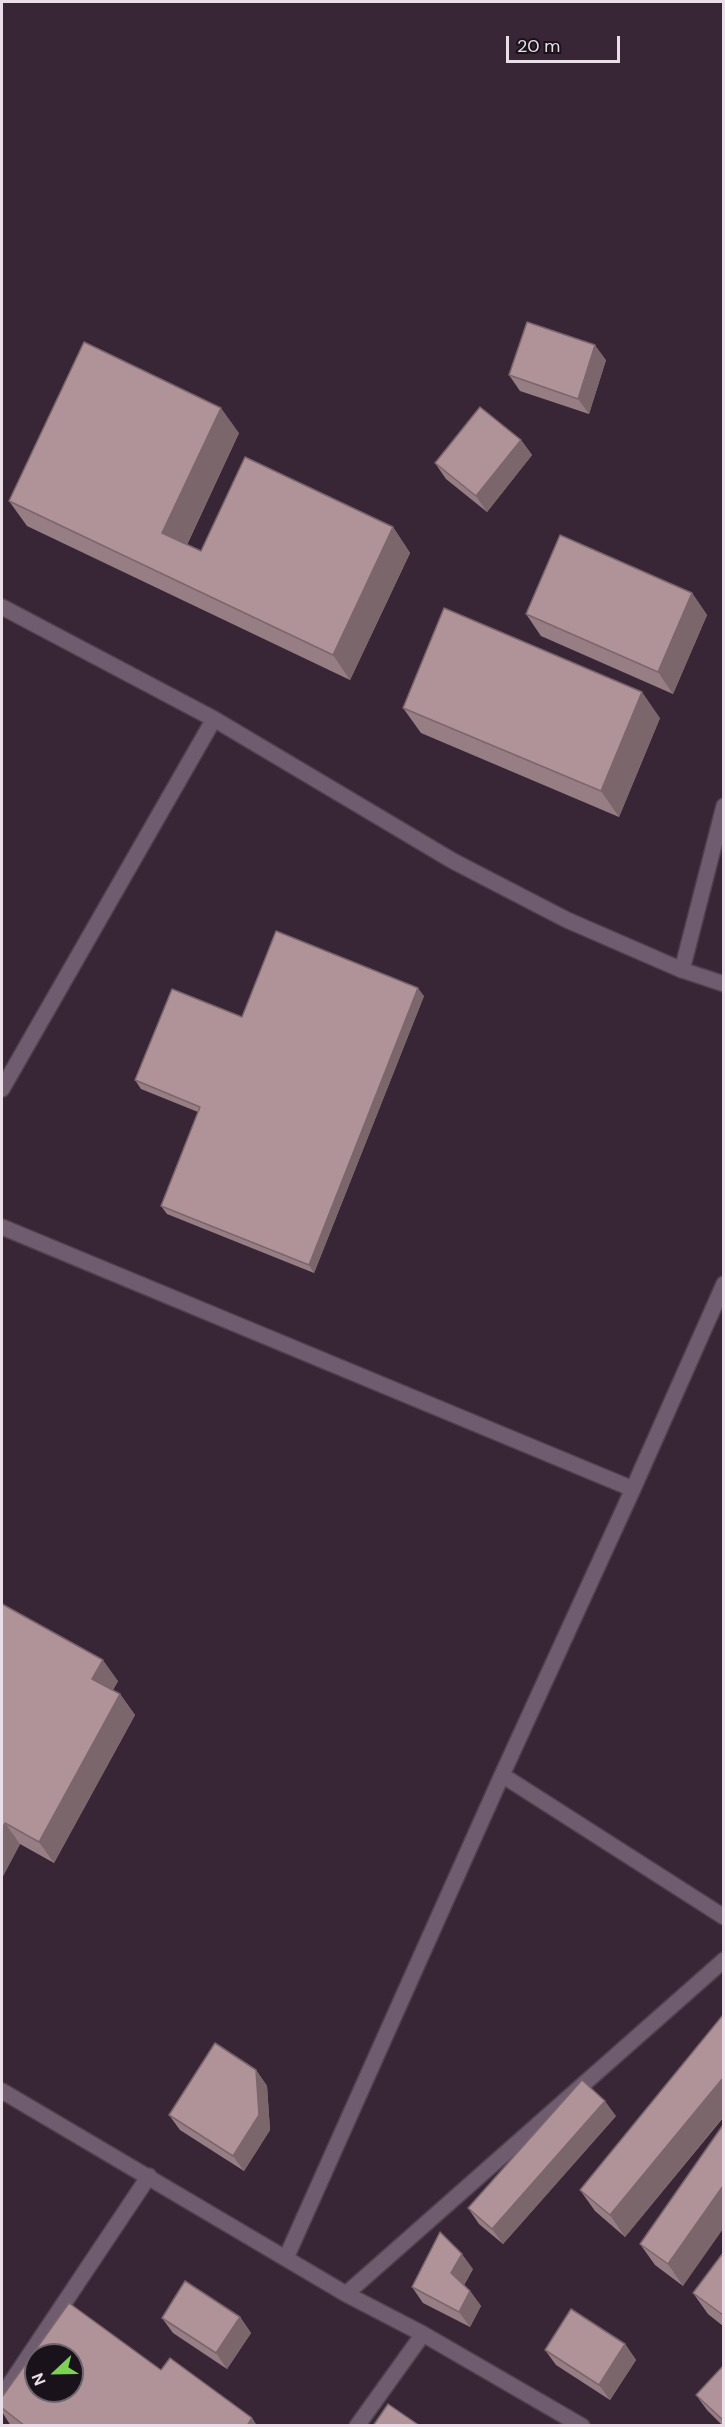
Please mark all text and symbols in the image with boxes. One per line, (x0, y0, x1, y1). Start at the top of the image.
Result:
scale bar (509, 24, 623, 62)
text: 20 m (517, 34, 560, 58)
north arrow (24, 2343, 84, 2403)
text: N (27, 2370, 51, 2389)

